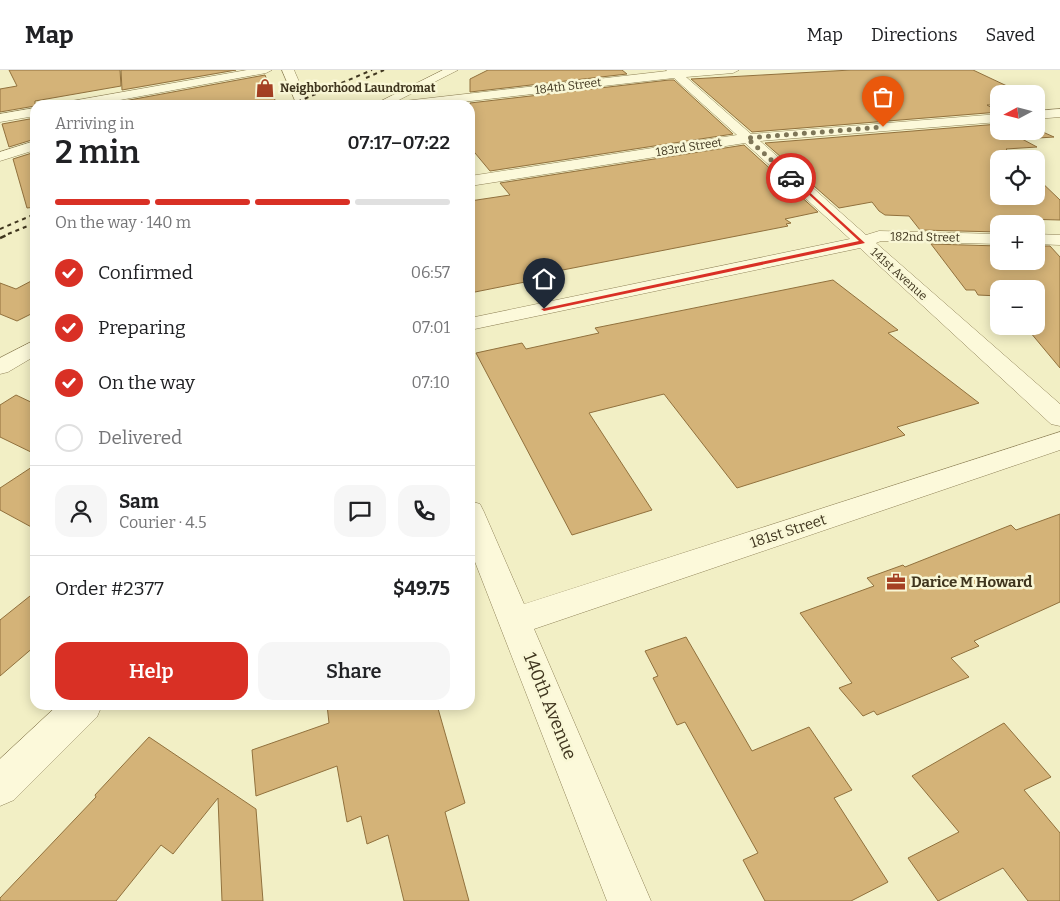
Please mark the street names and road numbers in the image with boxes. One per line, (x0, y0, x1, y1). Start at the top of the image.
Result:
street label: 184th Street (534, 75, 603, 97)
street label: 183rd Street (655, 135, 724, 159)
street label: 182nd Street (890, 229, 961, 245)
street label: 141st Avenue (868, 245, 930, 303)
street label: 181st Street (748, 510, 829, 552)
street label: 140th Avenue (518, 649, 582, 763)

